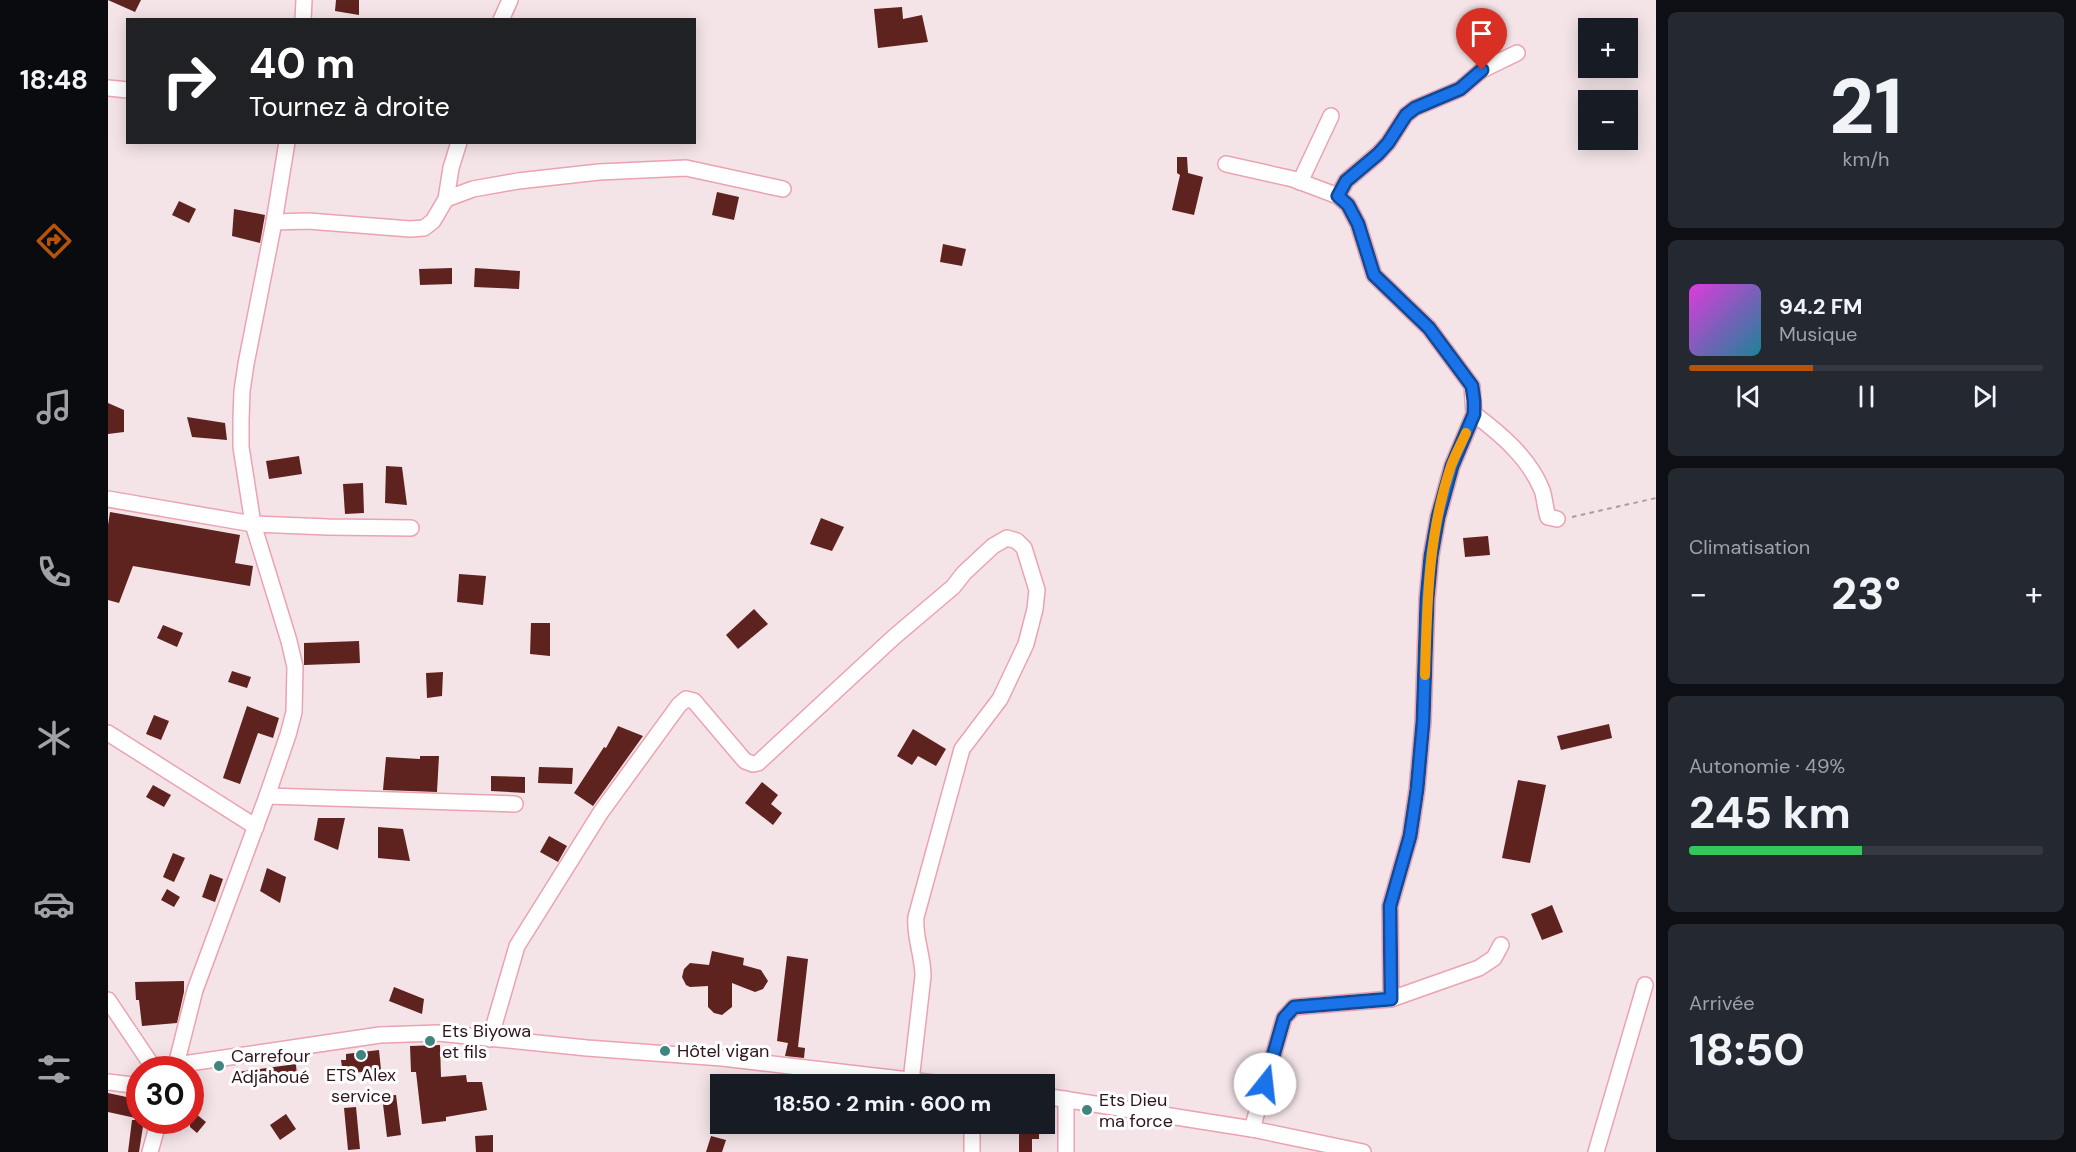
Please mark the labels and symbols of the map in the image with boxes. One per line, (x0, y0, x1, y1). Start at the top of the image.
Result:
pin (1456, 8, 1507, 70)
place label: Ets Biyowa et fils (442, 1019, 531, 1064)
marker: Ets Biyowa et fils (423, 1034, 437, 1048)
place label: Hôtel vigan (677, 1039, 769, 1063)
place label: Carrefour Adjahoué (231, 1044, 311, 1089)
marker: Hôtel vigan (658, 1044, 672, 1058)
marker: ETS Alex service (354, 1048, 368, 1062)
position arrow (1233, 1052, 1297, 1116)
speed limit sign: 30 (126, 1056, 204, 1134)
marker: Carrefour Adjahoué (212, 1059, 226, 1073)
place label: ETS Alex service (326, 1063, 396, 1108)
place label: Ets Dieu ma force (1099, 1088, 1173, 1133)
marker: Ets Dieu ma force (1080, 1103, 1094, 1117)

